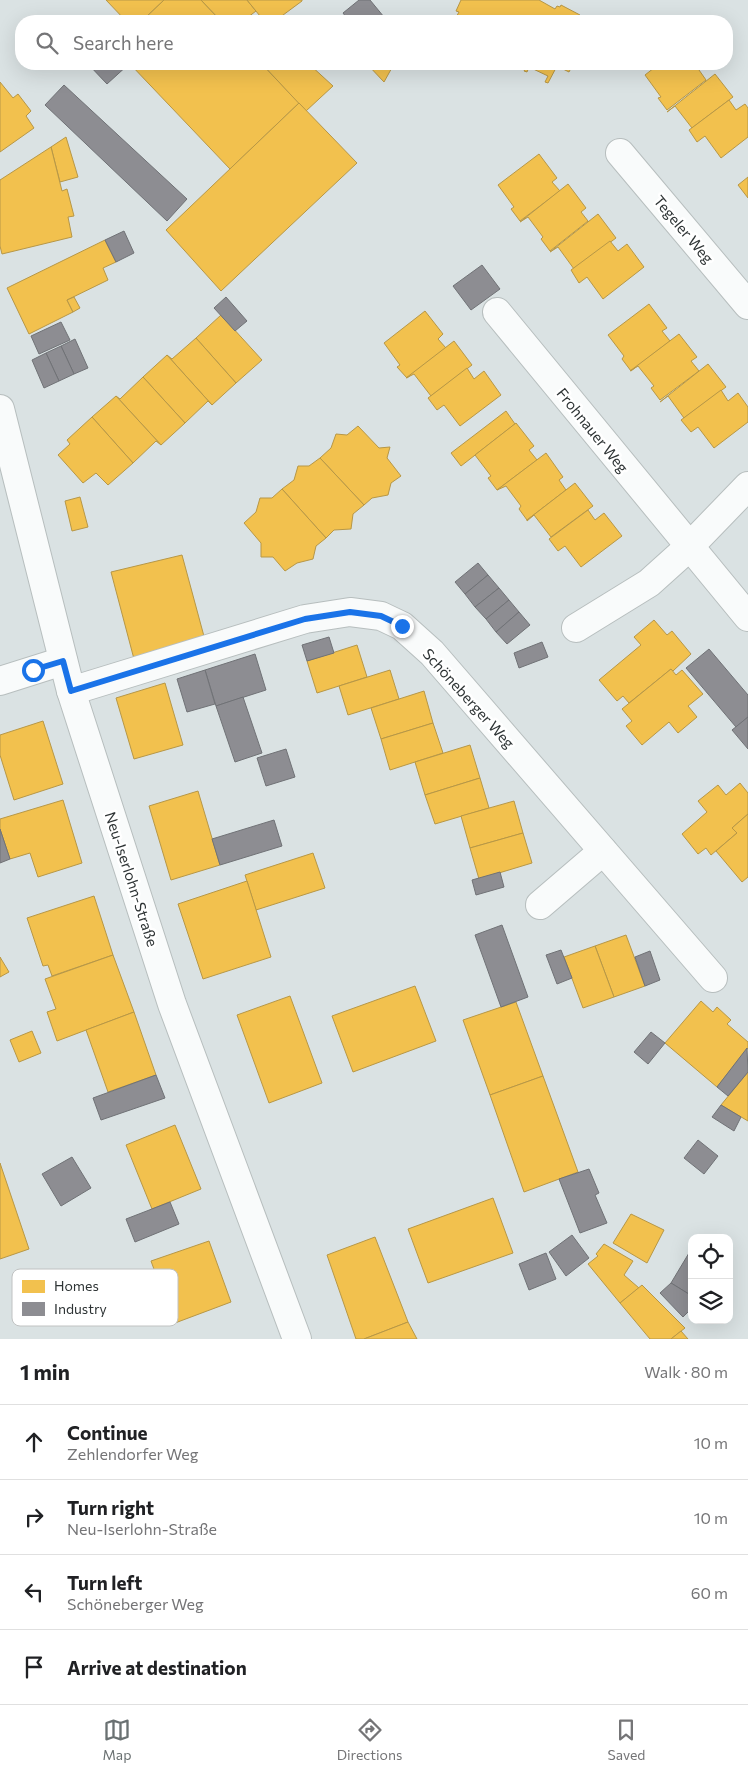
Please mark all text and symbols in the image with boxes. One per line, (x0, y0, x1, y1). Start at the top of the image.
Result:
search box (15, 15, 733, 70)
icon: search (33, 29, 61, 57)
text: Search here (73, 31, 173, 54)
street label: Tegeler Weg (650, 191, 718, 267)
street label: Frohnauer Weg (553, 384, 633, 476)
route end (391, 615, 414, 638)
street label: Schöneberger Weg (419, 644, 519, 752)
route start (22, 659, 45, 682)
street label: Neu-Iserlohn-Straße (102, 809, 162, 949)
map controls (688, 1234, 733, 1324)
button: locate (688, 1234, 733, 1279)
legend (12, 1269, 178, 1326)
text: Homes (54, 1277, 99, 1294)
button: layers (688, 1279, 733, 1324)
text: Industry (54, 1300, 107, 1317)
text: 1 min (20, 1359, 70, 1384)
text: Walk · 80 m (644, 1362, 728, 1381)
text: Continue (67, 1421, 147, 1444)
icon: ahead (20, 1428, 48, 1456)
text: 10 m (694, 1433, 728, 1452)
text: Zehlendorfer Weg (67, 1444, 198, 1463)
text: Turn right (67, 1496, 154, 1519)
icon: right (20, 1503, 48, 1531)
text: 10 m (694, 1508, 728, 1527)
text: Neu-Iserlohn-Straße (67, 1519, 217, 1538)
text: Turn left (67, 1571, 142, 1594)
icon: left (20, 1578, 48, 1606)
text: 60 m (691, 1583, 728, 1602)
text: Schöneberger Weg (67, 1594, 204, 1613)
icon: arrive (20, 1653, 48, 1681)
text: Arrive at destination (67, 1656, 247, 1679)
tab: Map (103, 1716, 131, 1763)
tab: Directions (337, 1716, 402, 1763)
tab: Saved (608, 1716, 645, 1763)

